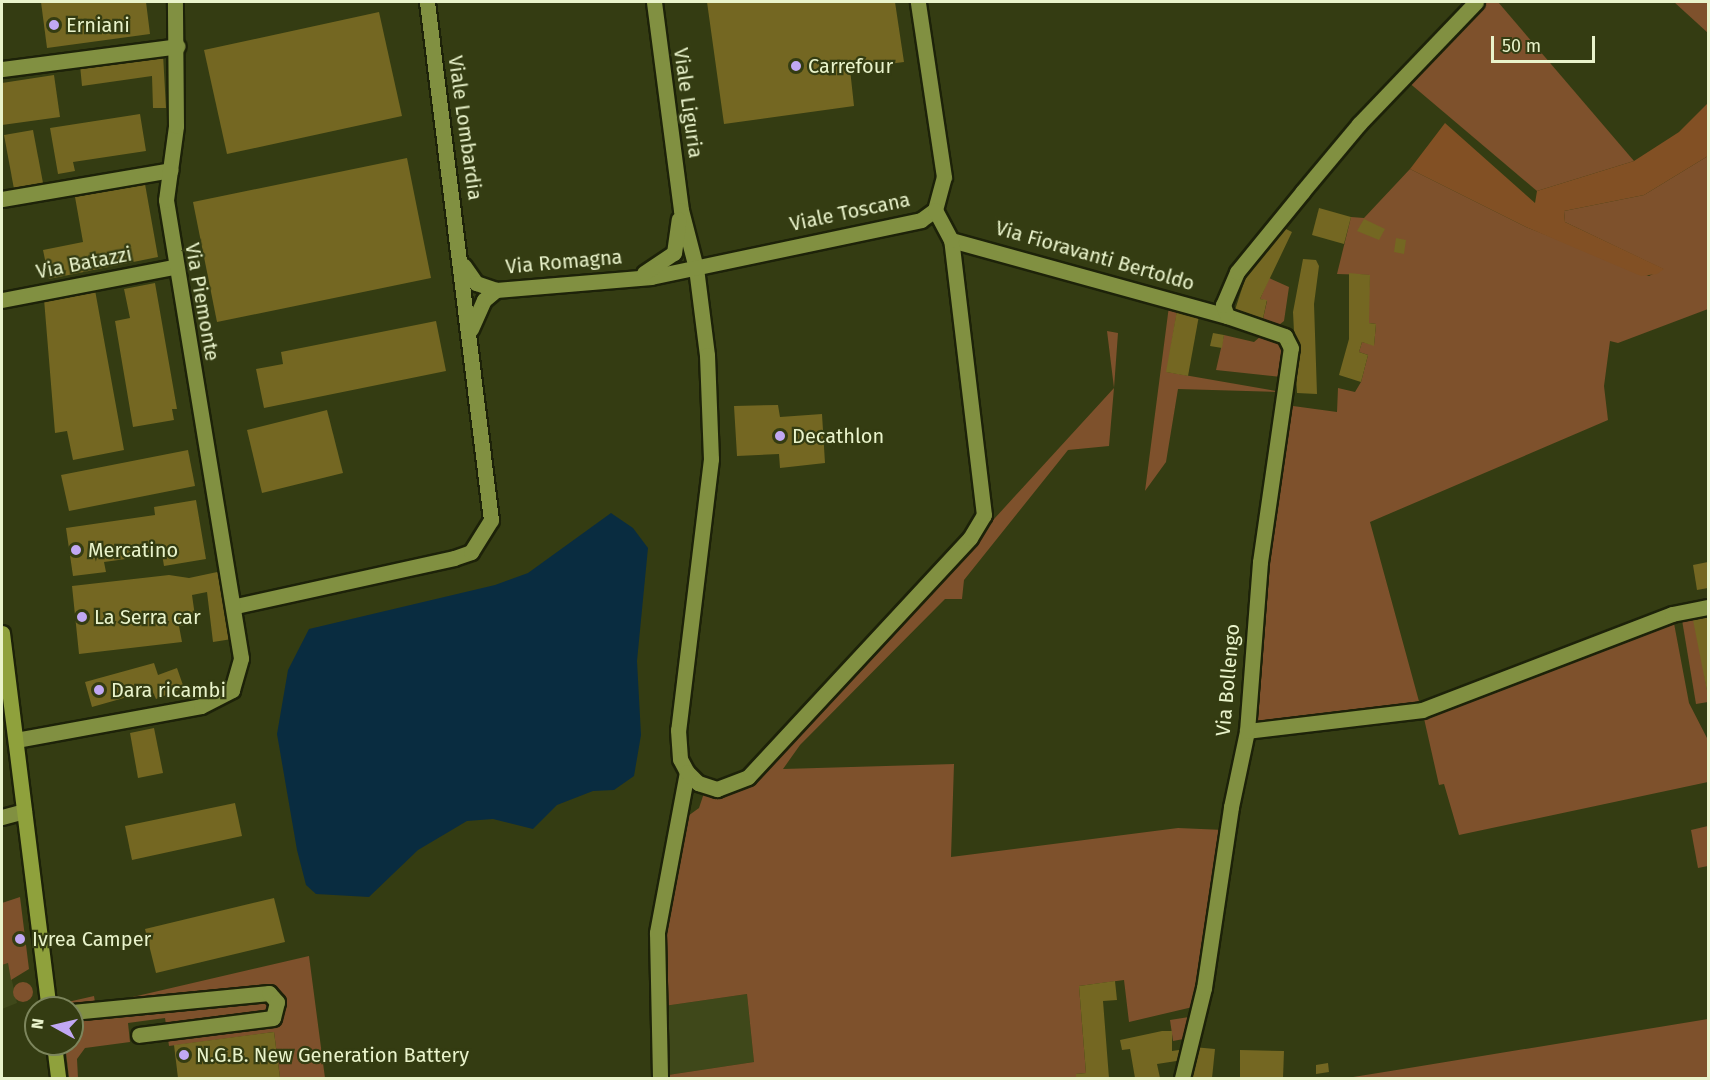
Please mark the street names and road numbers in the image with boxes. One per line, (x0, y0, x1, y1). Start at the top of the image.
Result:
street label: Viale Liguria (668, 46, 708, 160)
street label: Viale Lombardia (443, 54, 487, 202)
street label: Viale Toscana (788, 188, 912, 236)
street label: Via Fioravanti Bertoldo (993, 216, 1197, 296)
street label: Via Piemonte (180, 241, 224, 363)
street label: Via Batazzi (34, 242, 134, 284)
street label: Via Romagna (505, 245, 623, 279)
street label: Via Bollengo (1211, 623, 1245, 737)

